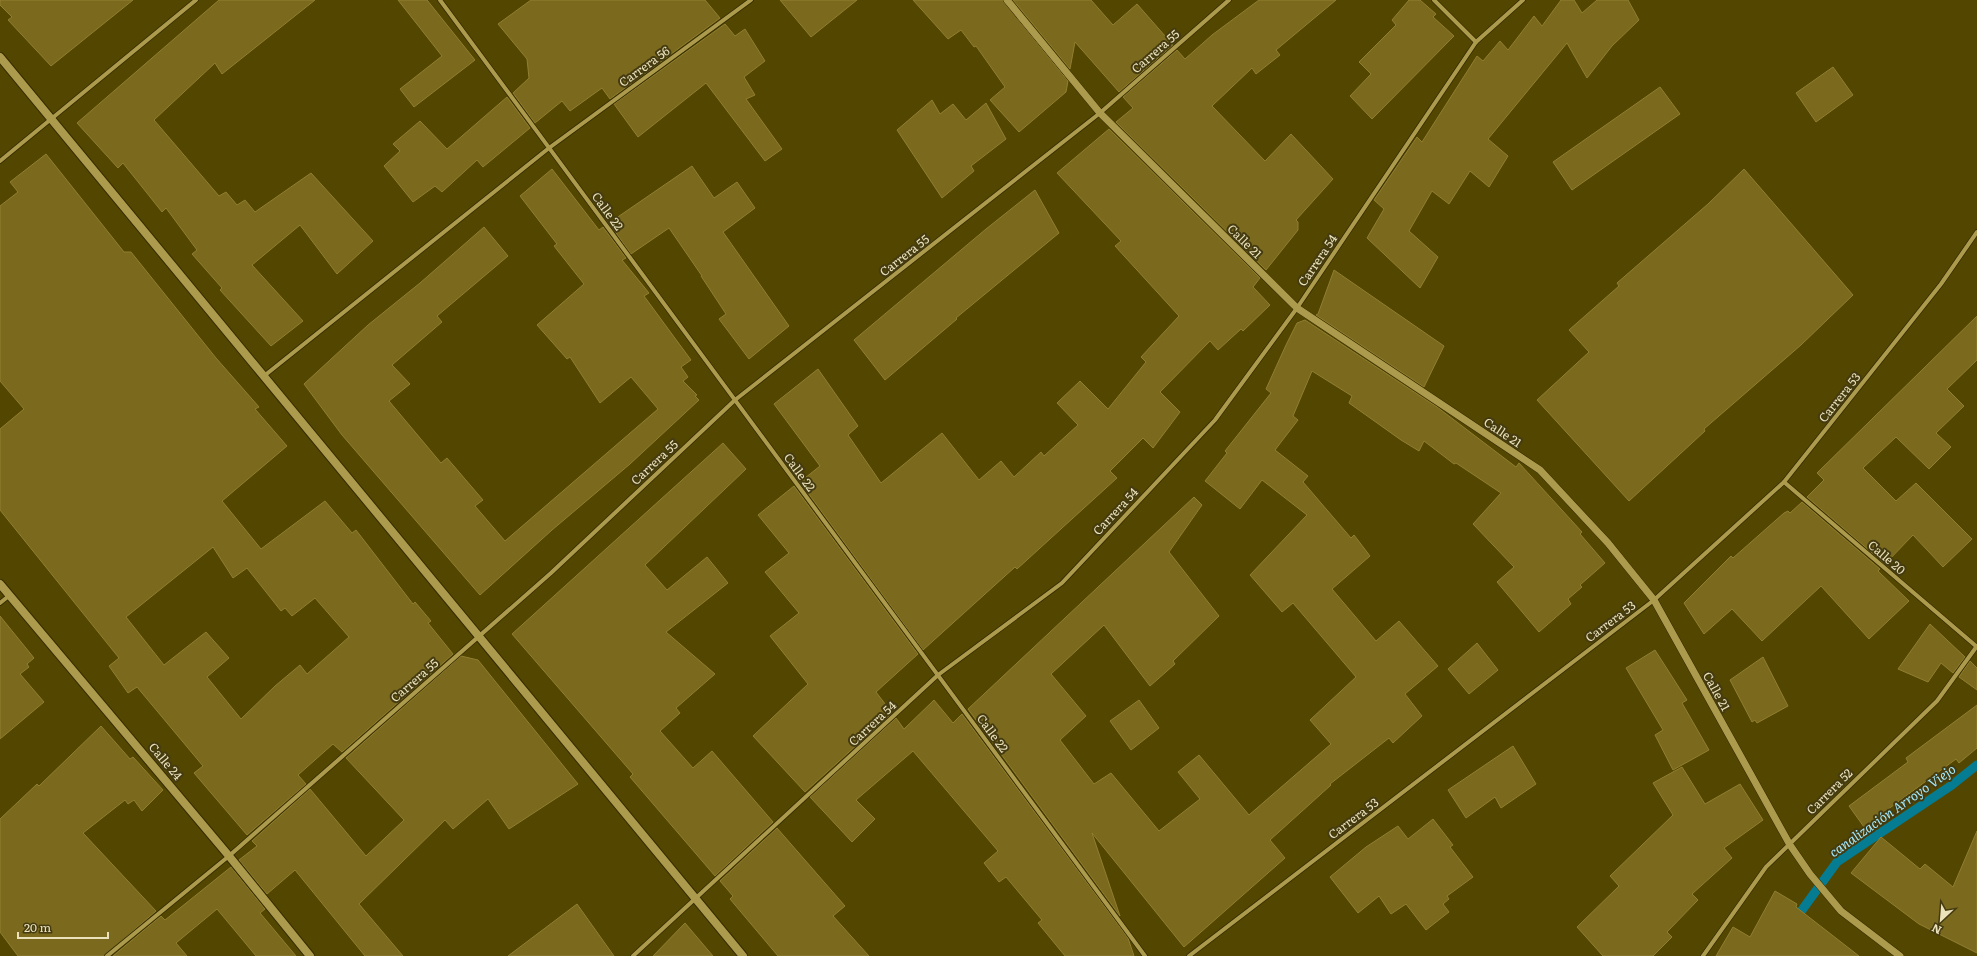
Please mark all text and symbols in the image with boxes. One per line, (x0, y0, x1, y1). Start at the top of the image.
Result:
street label: Carrera 55 (1127, 25, 1183, 77)
street label: Carrera 56 (615, 41, 674, 91)
street label: Calle 22 (588, 188, 628, 234)
street label: Calle 21 (1224, 220, 1266, 262)
street label: Carrera 55 (875, 230, 933, 280)
street label: Carrera 54 (1293, 230, 1341, 290)
street label: Carrera 53 (1814, 368, 1864, 426)
street label: Calle 21 (1480, 413, 1526, 451)
street label: Carrera 55 (626, 435, 682, 489)
street label: Calle 22 (780, 449, 820, 495)
street label: Carrera 54 (1088, 483, 1142, 539)
street label: Calle 20 (1864, 536, 1910, 578)
street label: Carrera 53 (1581, 596, 1639, 646)
street label: Carrera 55 (386, 654, 442, 706)
street label: Calle 21 (1699, 668, 1735, 714)
street label: Carrera 54 (844, 696, 900, 750)
street label: Calle 22 (973, 710, 1013, 756)
street label: Calle 24 (145, 738, 187, 784)
water label: canalización Arroyo Viejo (1825, 759, 1959, 861)
street label: Carrera 52 (1802, 764, 1856, 818)
street label: Carrera 53 (1324, 793, 1382, 843)
north arrow (1921, 900, 1961, 940)
scale bar (18, 914, 108, 940)
text: 20 m (24, 918, 51, 936)
text: N (1929, 921, 1944, 939)

